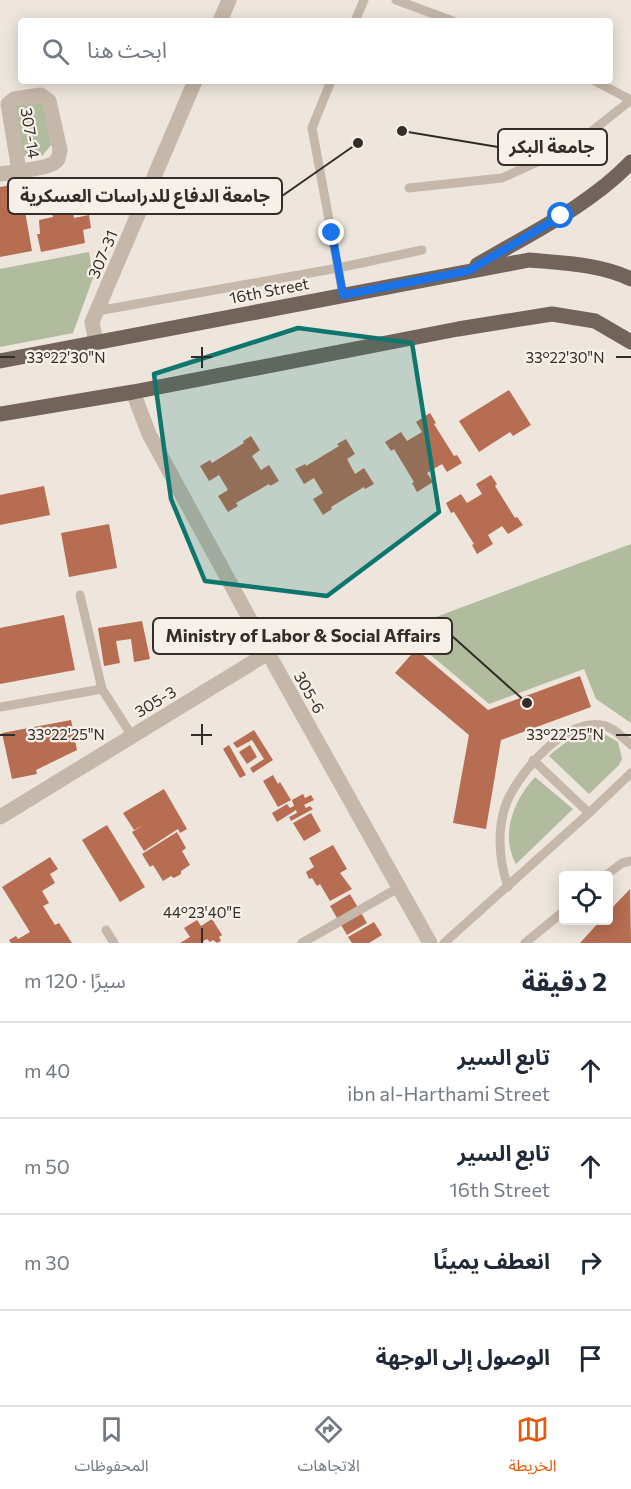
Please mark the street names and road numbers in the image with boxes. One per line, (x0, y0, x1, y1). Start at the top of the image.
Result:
street label: 307-14 (18, 106, 44, 160)
street label: 307-31 (83, 227, 121, 281)
street label: 16th Street (228, 273, 311, 307)
street label: 305-6 (291, 668, 329, 716)
street label: 305-3 (131, 681, 179, 721)

